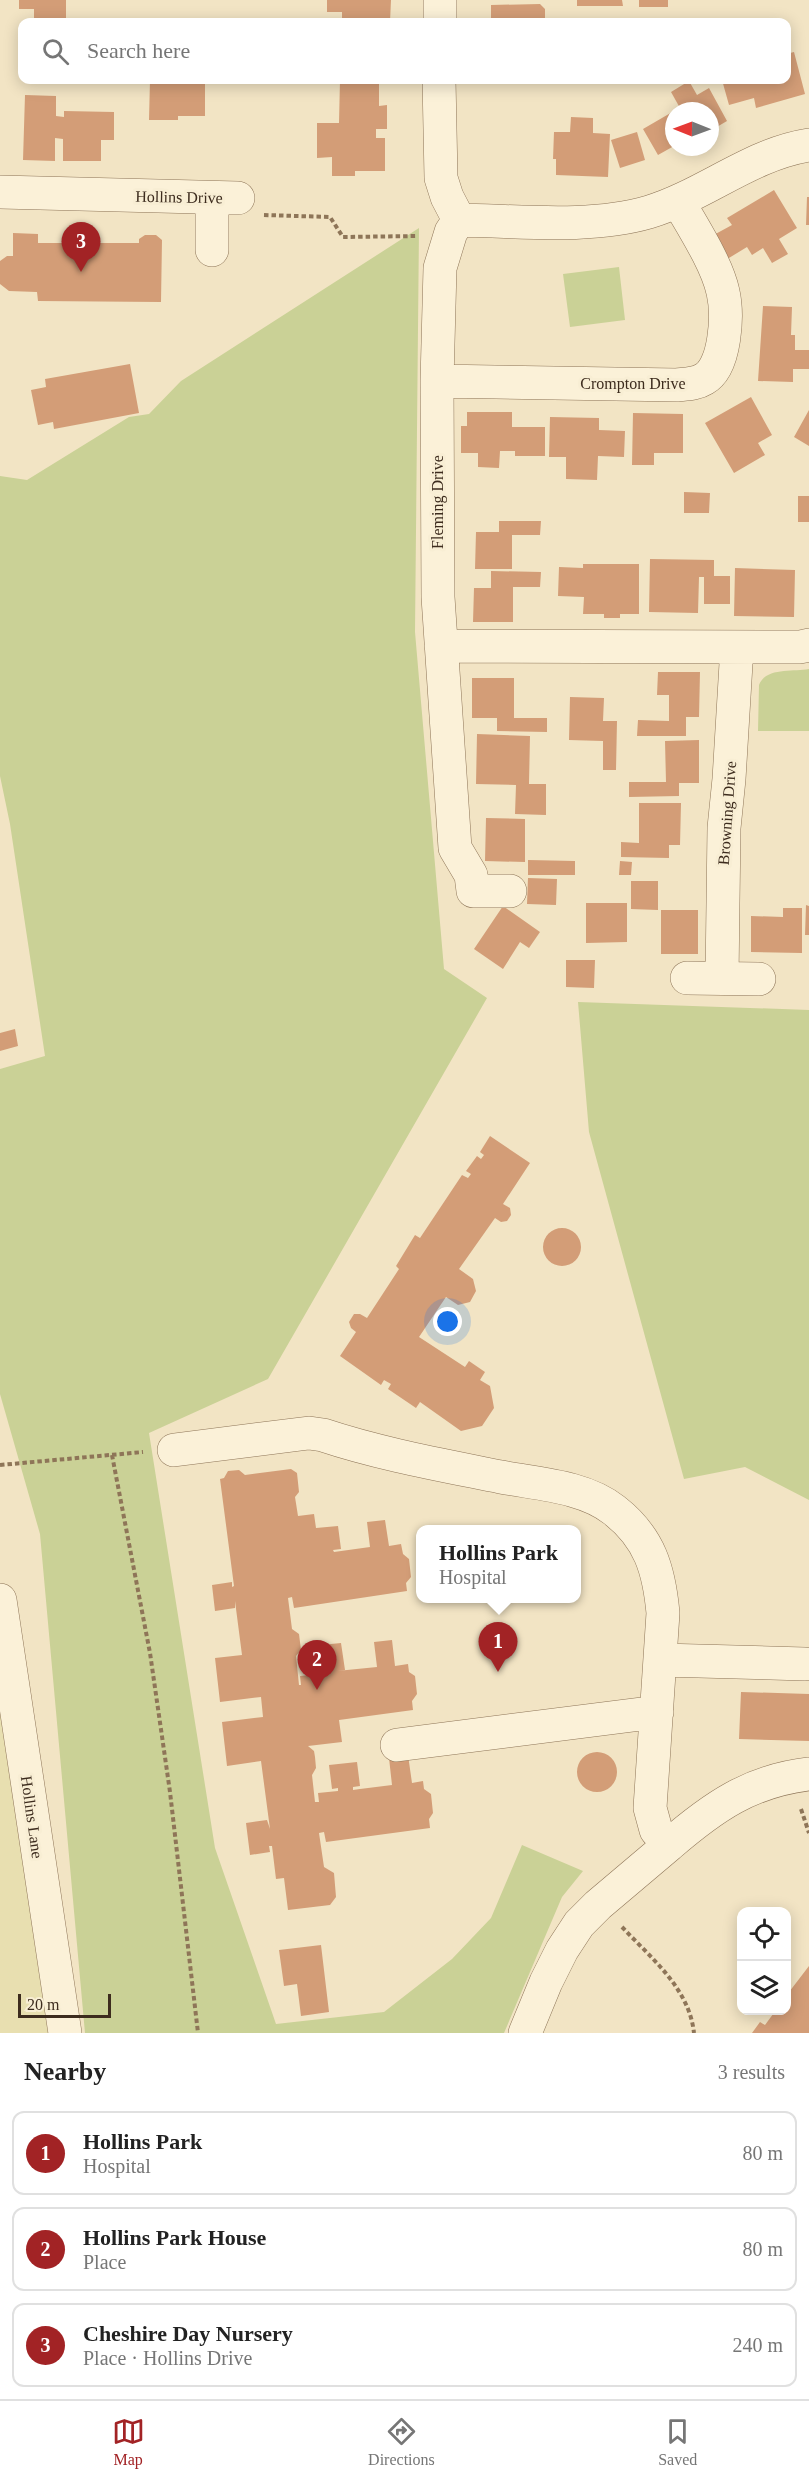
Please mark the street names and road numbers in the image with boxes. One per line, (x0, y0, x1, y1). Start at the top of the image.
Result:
street label: Hollins Drive (135, 188, 223, 206)
street label: Crompton Drive (580, 375, 686, 393)
street label: Fleming Drive (429, 455, 447, 549)
street label: Browning Drive (715, 760, 740, 866)
street label: Hollins Lane (18, 1775, 46, 1859)

